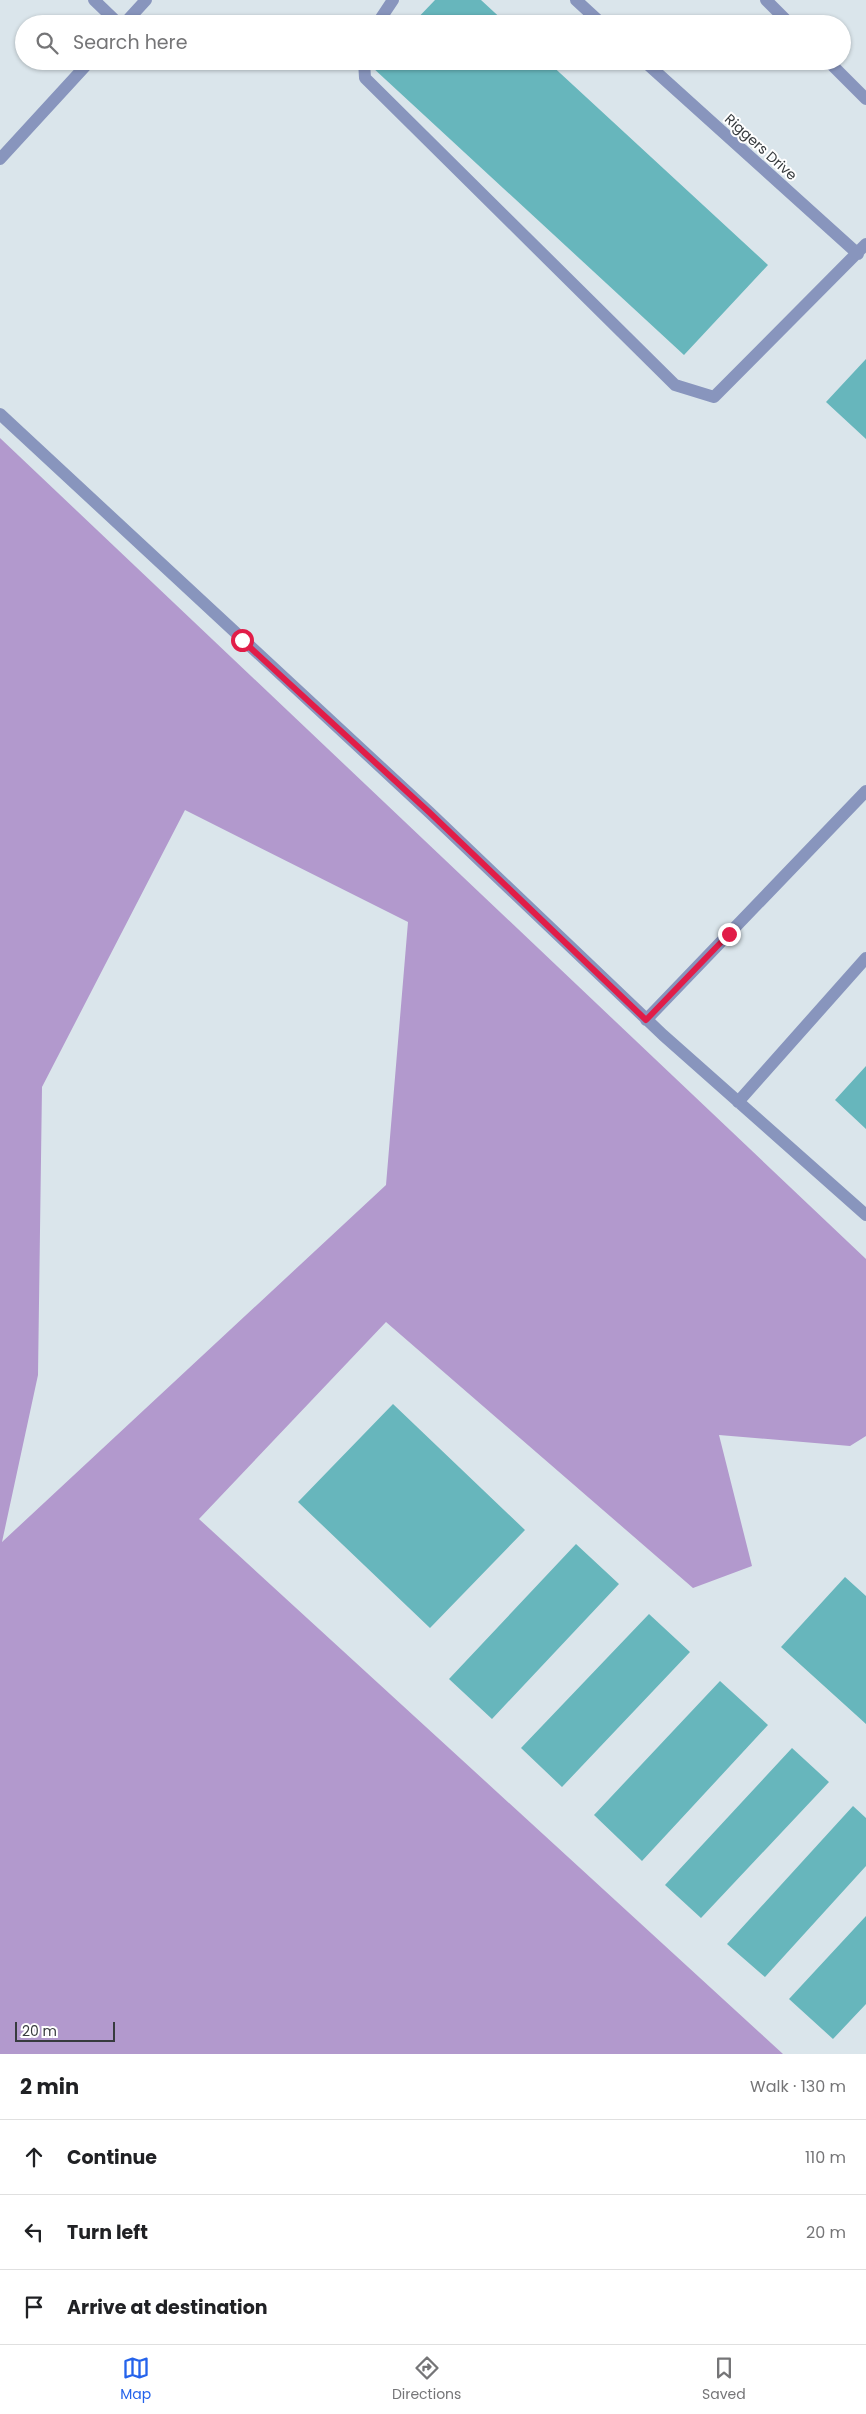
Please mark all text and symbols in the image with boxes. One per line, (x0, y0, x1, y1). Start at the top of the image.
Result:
search box (15, 15, 851, 70)
icon: search (33, 29, 61, 57)
text: Search here (73, 29, 187, 56)
street label: Riggers Drive (721, 109, 802, 185)
route start (231, 629, 254, 652)
route end (718, 923, 741, 946)
scale bar (15, 2019, 115, 2042)
text: 20 m (22, 2021, 57, 2041)
text: 2 min (20, 2072, 79, 2101)
text: Walk · 130 m (750, 2075, 846, 2098)
icon: ahead (20, 2143, 48, 2171)
text: Continue (67, 2144, 157, 2171)
text: 110 m (805, 2146, 846, 2169)
icon: left (20, 2218, 48, 2246)
text: Turn left (67, 2219, 148, 2246)
text: 20 m (806, 2221, 846, 2244)
icon: arrive (20, 2293, 48, 2321)
text: Arrive at destination (67, 2294, 268, 2321)
tab: Map (120, 2354, 151, 2405)
tab: Directions (392, 2354, 461, 2405)
tab: Saved (702, 2354, 746, 2405)

